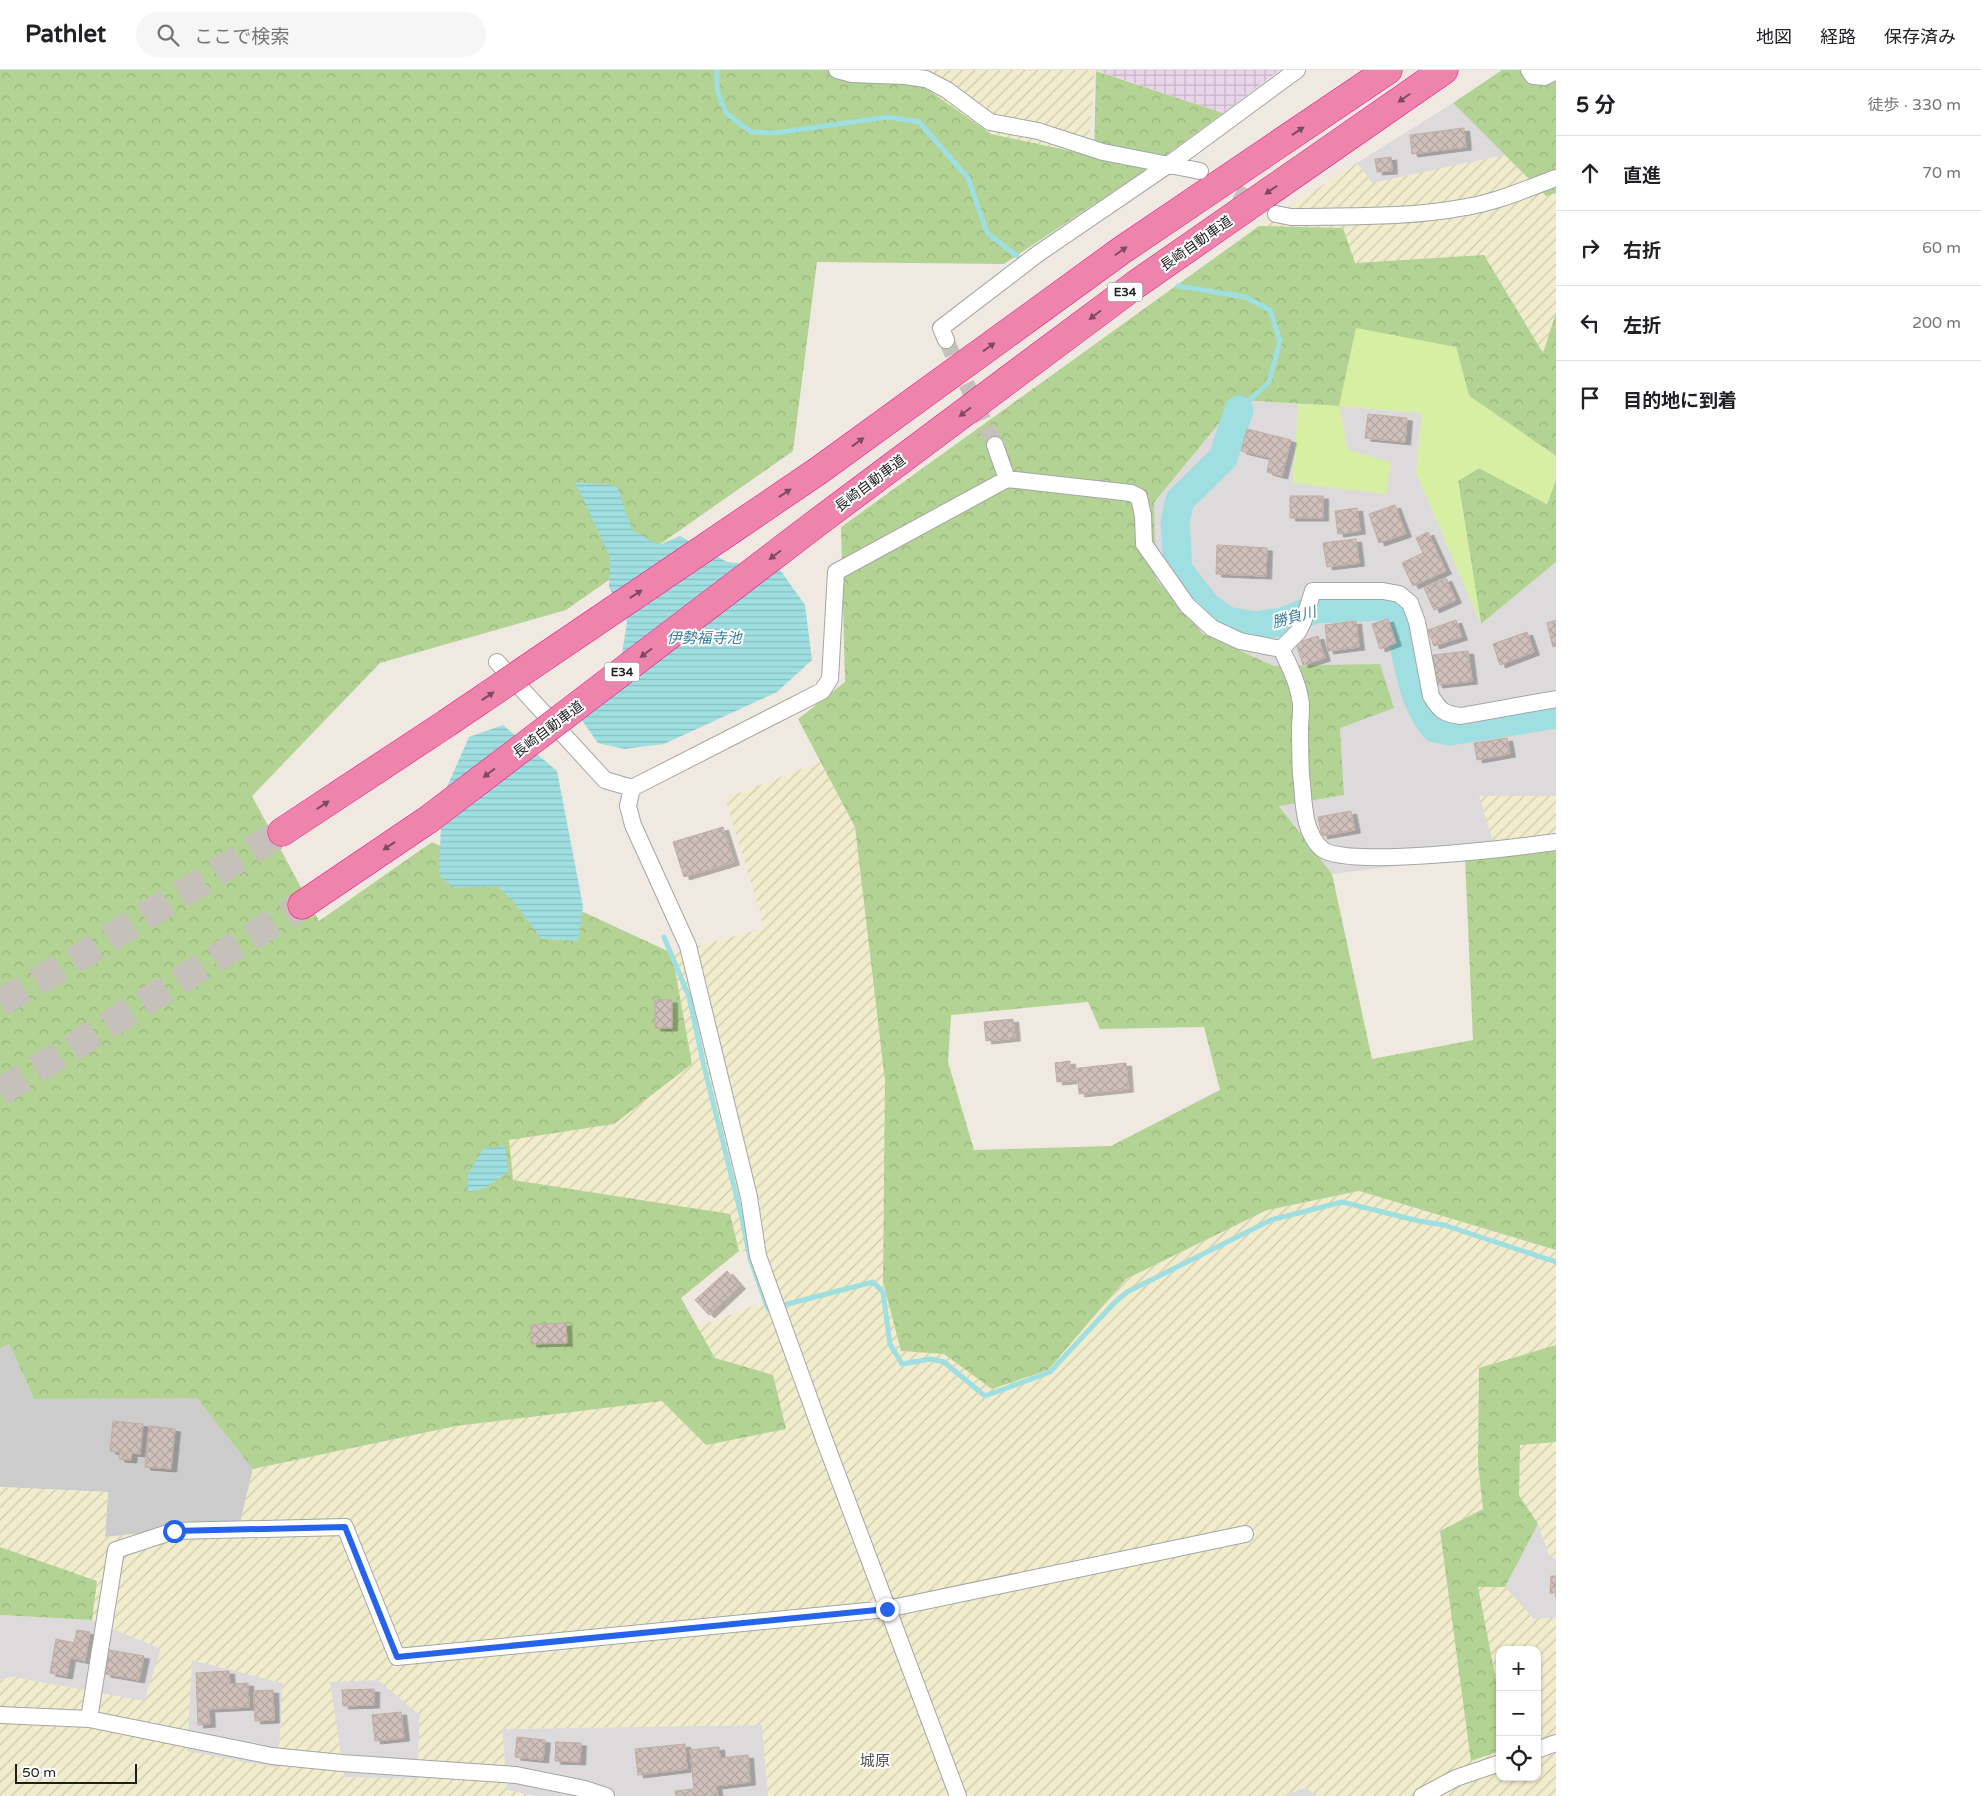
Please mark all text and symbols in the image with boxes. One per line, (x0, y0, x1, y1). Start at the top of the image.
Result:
search box (136, 12, 486, 57)
text: Pathlet (25, 20, 106, 49)
icon: search (154, 21, 182, 49)
text: ここで検索 (194, 26, 289, 48)
text: 地図 (1756, 26, 1792, 48)
text: 経路 (1820, 26, 1856, 48)
text: 保存済み (1884, 26, 1956, 48)
one-way arrow (1398, 93, 1411, 103)
text: 5 分 (1576, 93, 1616, 118)
text: 徒歩 · 330 m (1868, 95, 1961, 115)
one-way arrow (1292, 126, 1305, 135)
icon: ahead (1576, 159, 1604, 187)
text: 70 m (1922, 163, 1961, 183)
text: 直進 (1623, 165, 1661, 187)
one-way arrow (1264, 185, 1278, 195)
street label: 長崎自動車道 (1157, 212, 1236, 274)
icon: right (1576, 234, 1604, 262)
text: 60 m (1922, 238, 1961, 258)
text: 右折 (1623, 240, 1661, 262)
one-way arrow (1114, 246, 1127, 256)
road number: E34 (1108, 282, 1142, 302)
one-way arrow (1089, 309, 1102, 320)
icon: left (1576, 309, 1604, 337)
text: 200 m (1912, 313, 1961, 333)
text: 左折 (1623, 315, 1661, 337)
one-way arrow (982, 341, 995, 352)
icon: arrive (1576, 384, 1604, 412)
text: 目的地に到着 (1623, 390, 1737, 412)
one-way arrow (958, 407, 972, 417)
one-way arrow (851, 437, 864, 447)
street label: 長崎自動車道 (832, 451, 909, 515)
one-way arrow (779, 488, 792, 498)
one-way arrow (769, 549, 782, 560)
one-way arrow (630, 590, 643, 599)
water label: 勝負川 (1270, 602, 1320, 632)
water label: 伊勢福寺池 (666, 629, 743, 647)
one-way arrow (640, 648, 653, 659)
road number: E34 (604, 662, 640, 682)
one-way arrow (481, 691, 494, 701)
street label: 長崎自動車道 (510, 697, 587, 761)
one-way arrow (483, 768, 496, 779)
one-way arrow (316, 800, 329, 810)
one-way arrow (382, 842, 395, 851)
route start (163, 1520, 186, 1543)
route end (876, 1598, 899, 1621)
map controls (1496, 1646, 1541, 1781)
button: + (1496, 1646, 1541, 1691)
button: − (1496, 1691, 1541, 1736)
button: locate (1496, 1736, 1541, 1781)
district label: 城原 (860, 1752, 890, 1770)
scale bar (15, 1761, 138, 1784)
text: 50 m (22, 1764, 56, 1781)

